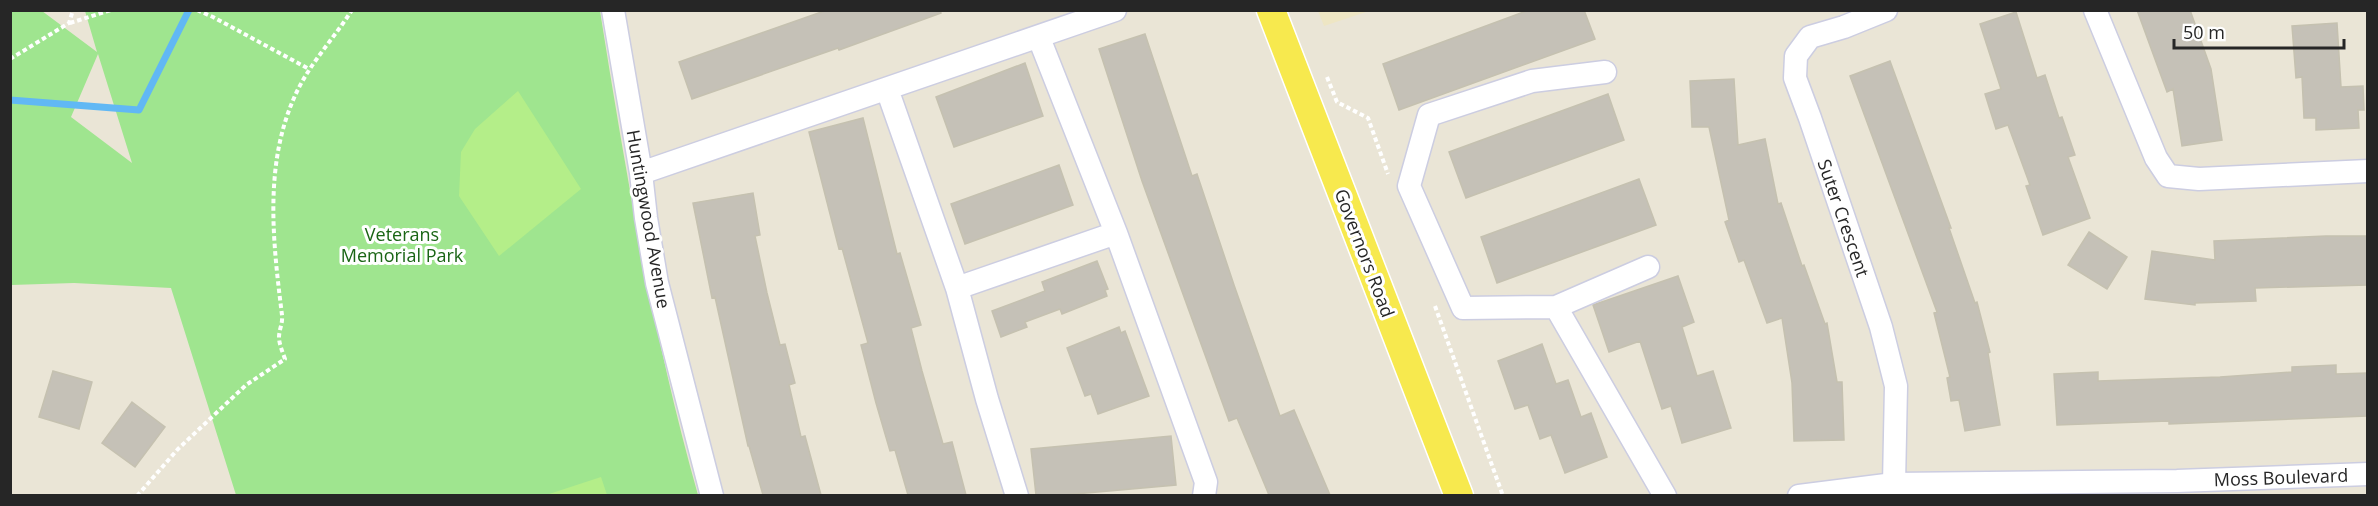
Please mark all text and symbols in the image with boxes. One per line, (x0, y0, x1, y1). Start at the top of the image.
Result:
scale bar (2174, 12, 2344, 50)
text: 50 m (2183, 20, 2225, 44)
street label: Huntingwood Avenue (621, 128, 677, 310)
street label: Suter Crescent (1813, 156, 1875, 280)
street label: Governors Road (1329, 185, 1401, 321)
park label: Veterans Memorial Park (341, 222, 464, 267)
street label: Moss Boulevard (2213, 463, 2349, 491)

